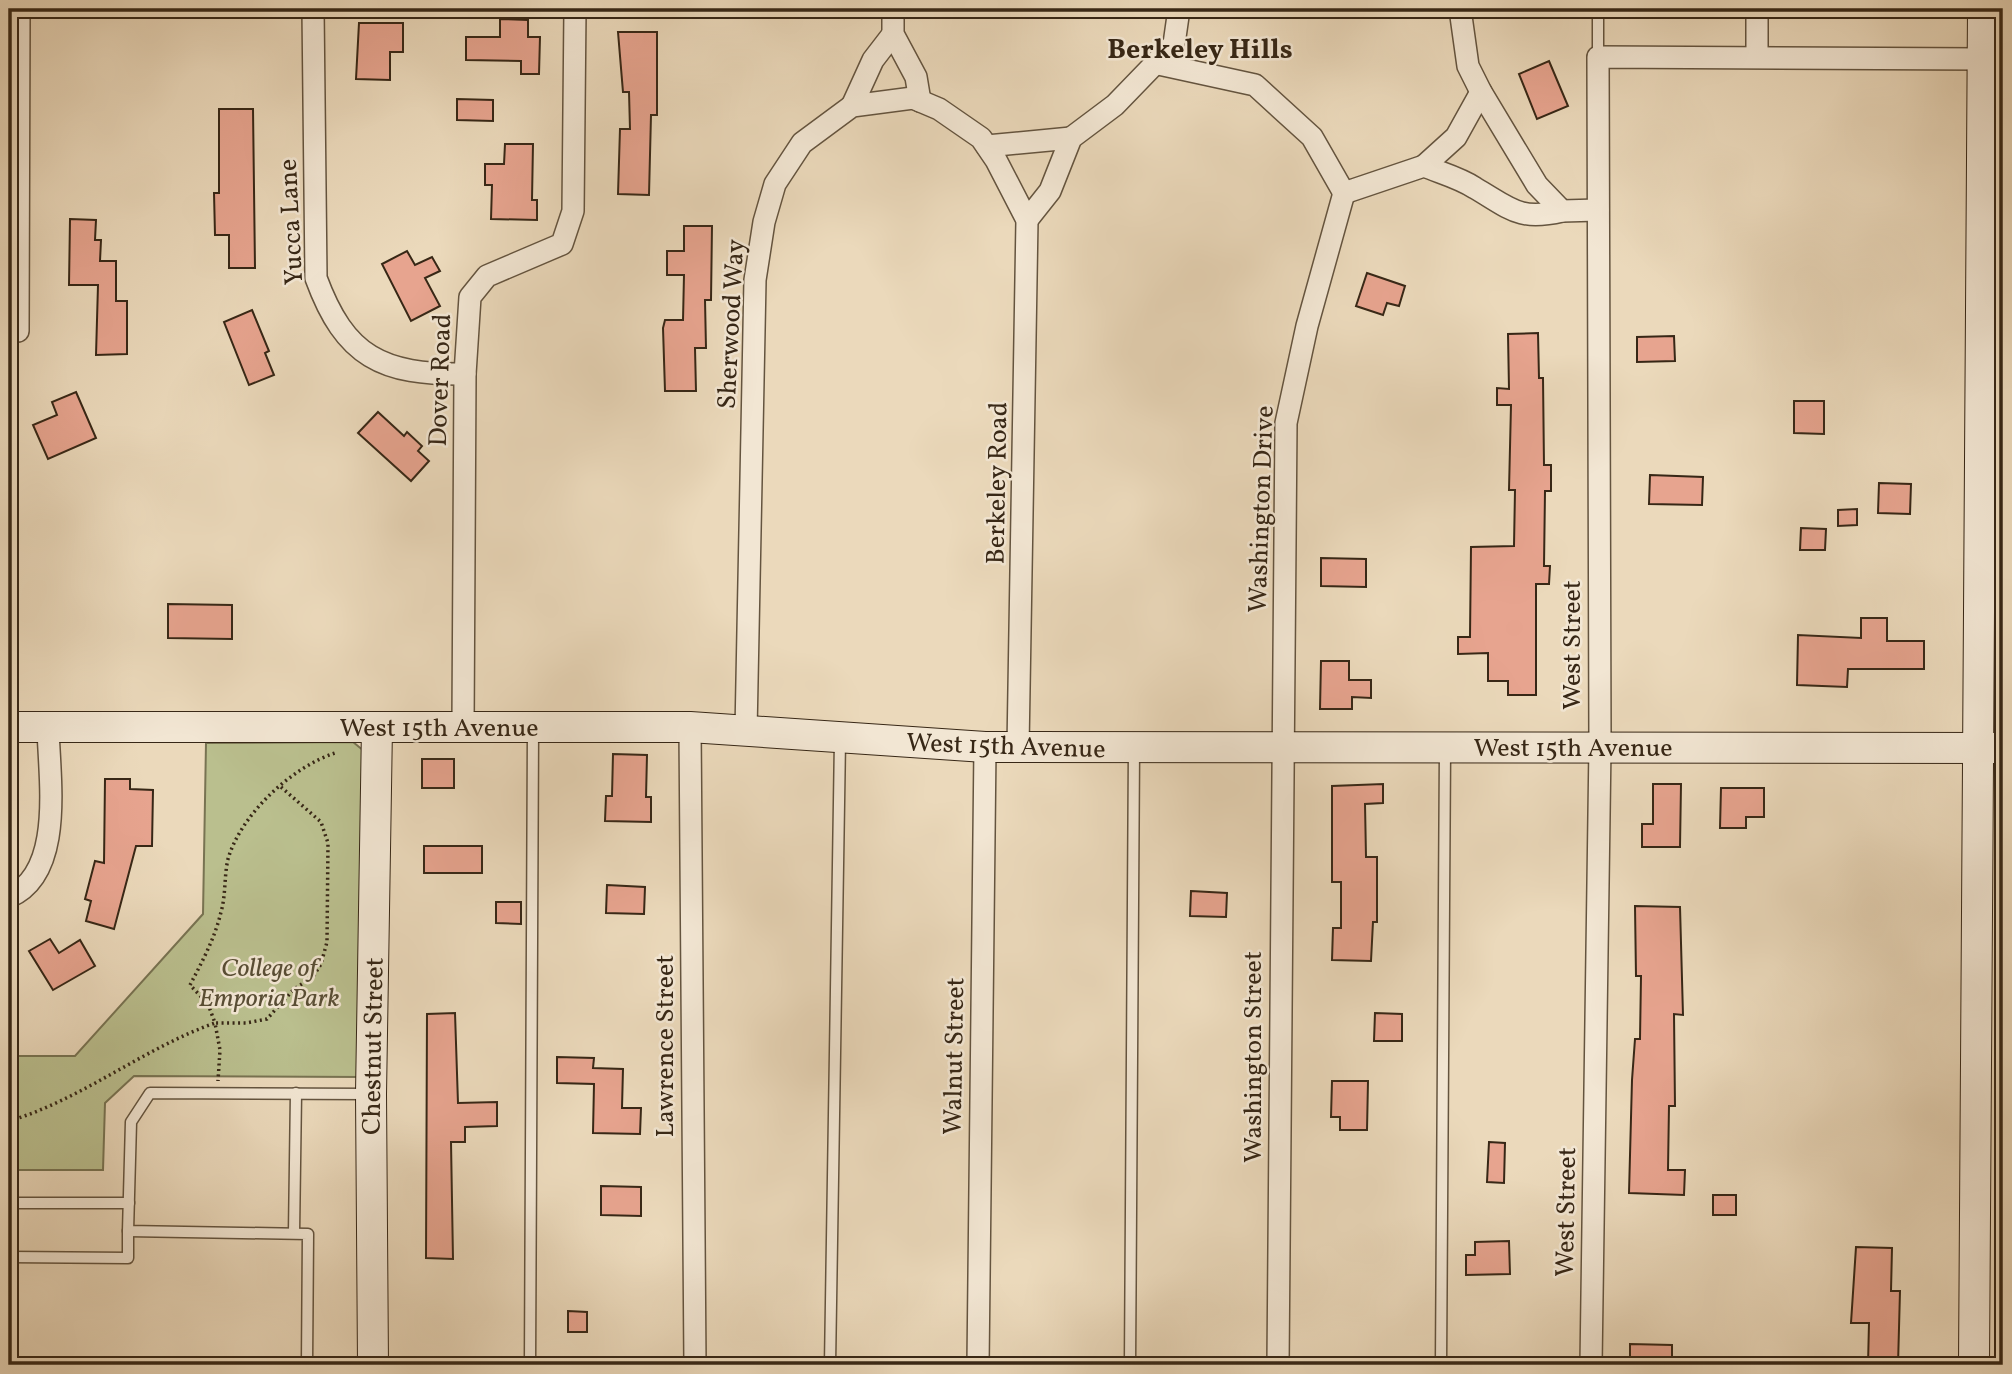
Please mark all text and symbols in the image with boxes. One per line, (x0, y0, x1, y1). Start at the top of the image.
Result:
district label: Berkeley Hills (1107, 31, 1293, 70)
street label: Yucca Lane (271, 158, 313, 286)
street label: Sherwood Way (710, 238, 754, 410)
street label: Dover Road (421, 313, 461, 447)
street label: Berkeley Road (979, 401, 1017, 565)
street label: Washington Drive (1240, 405, 1284, 613)
street label: West Street (1555, 580, 1591, 710)
street label: West 15th Avenue (339, 711, 539, 747)
street label: West 15th Avenue (906, 726, 1106, 768)
street label: West 15th Avenue (1473, 731, 1673, 767)
park label: College of Emporia Park (198, 951, 340, 1017)
street label: Washington Street (1236, 951, 1272, 1163)
street label: Lawrence Street (648, 955, 684, 1137)
street label: Chestnut Street (354, 957, 394, 1135)
street label: Walnut Street (936, 977, 974, 1135)
street label: West Street (1548, 1147, 1586, 1277)

